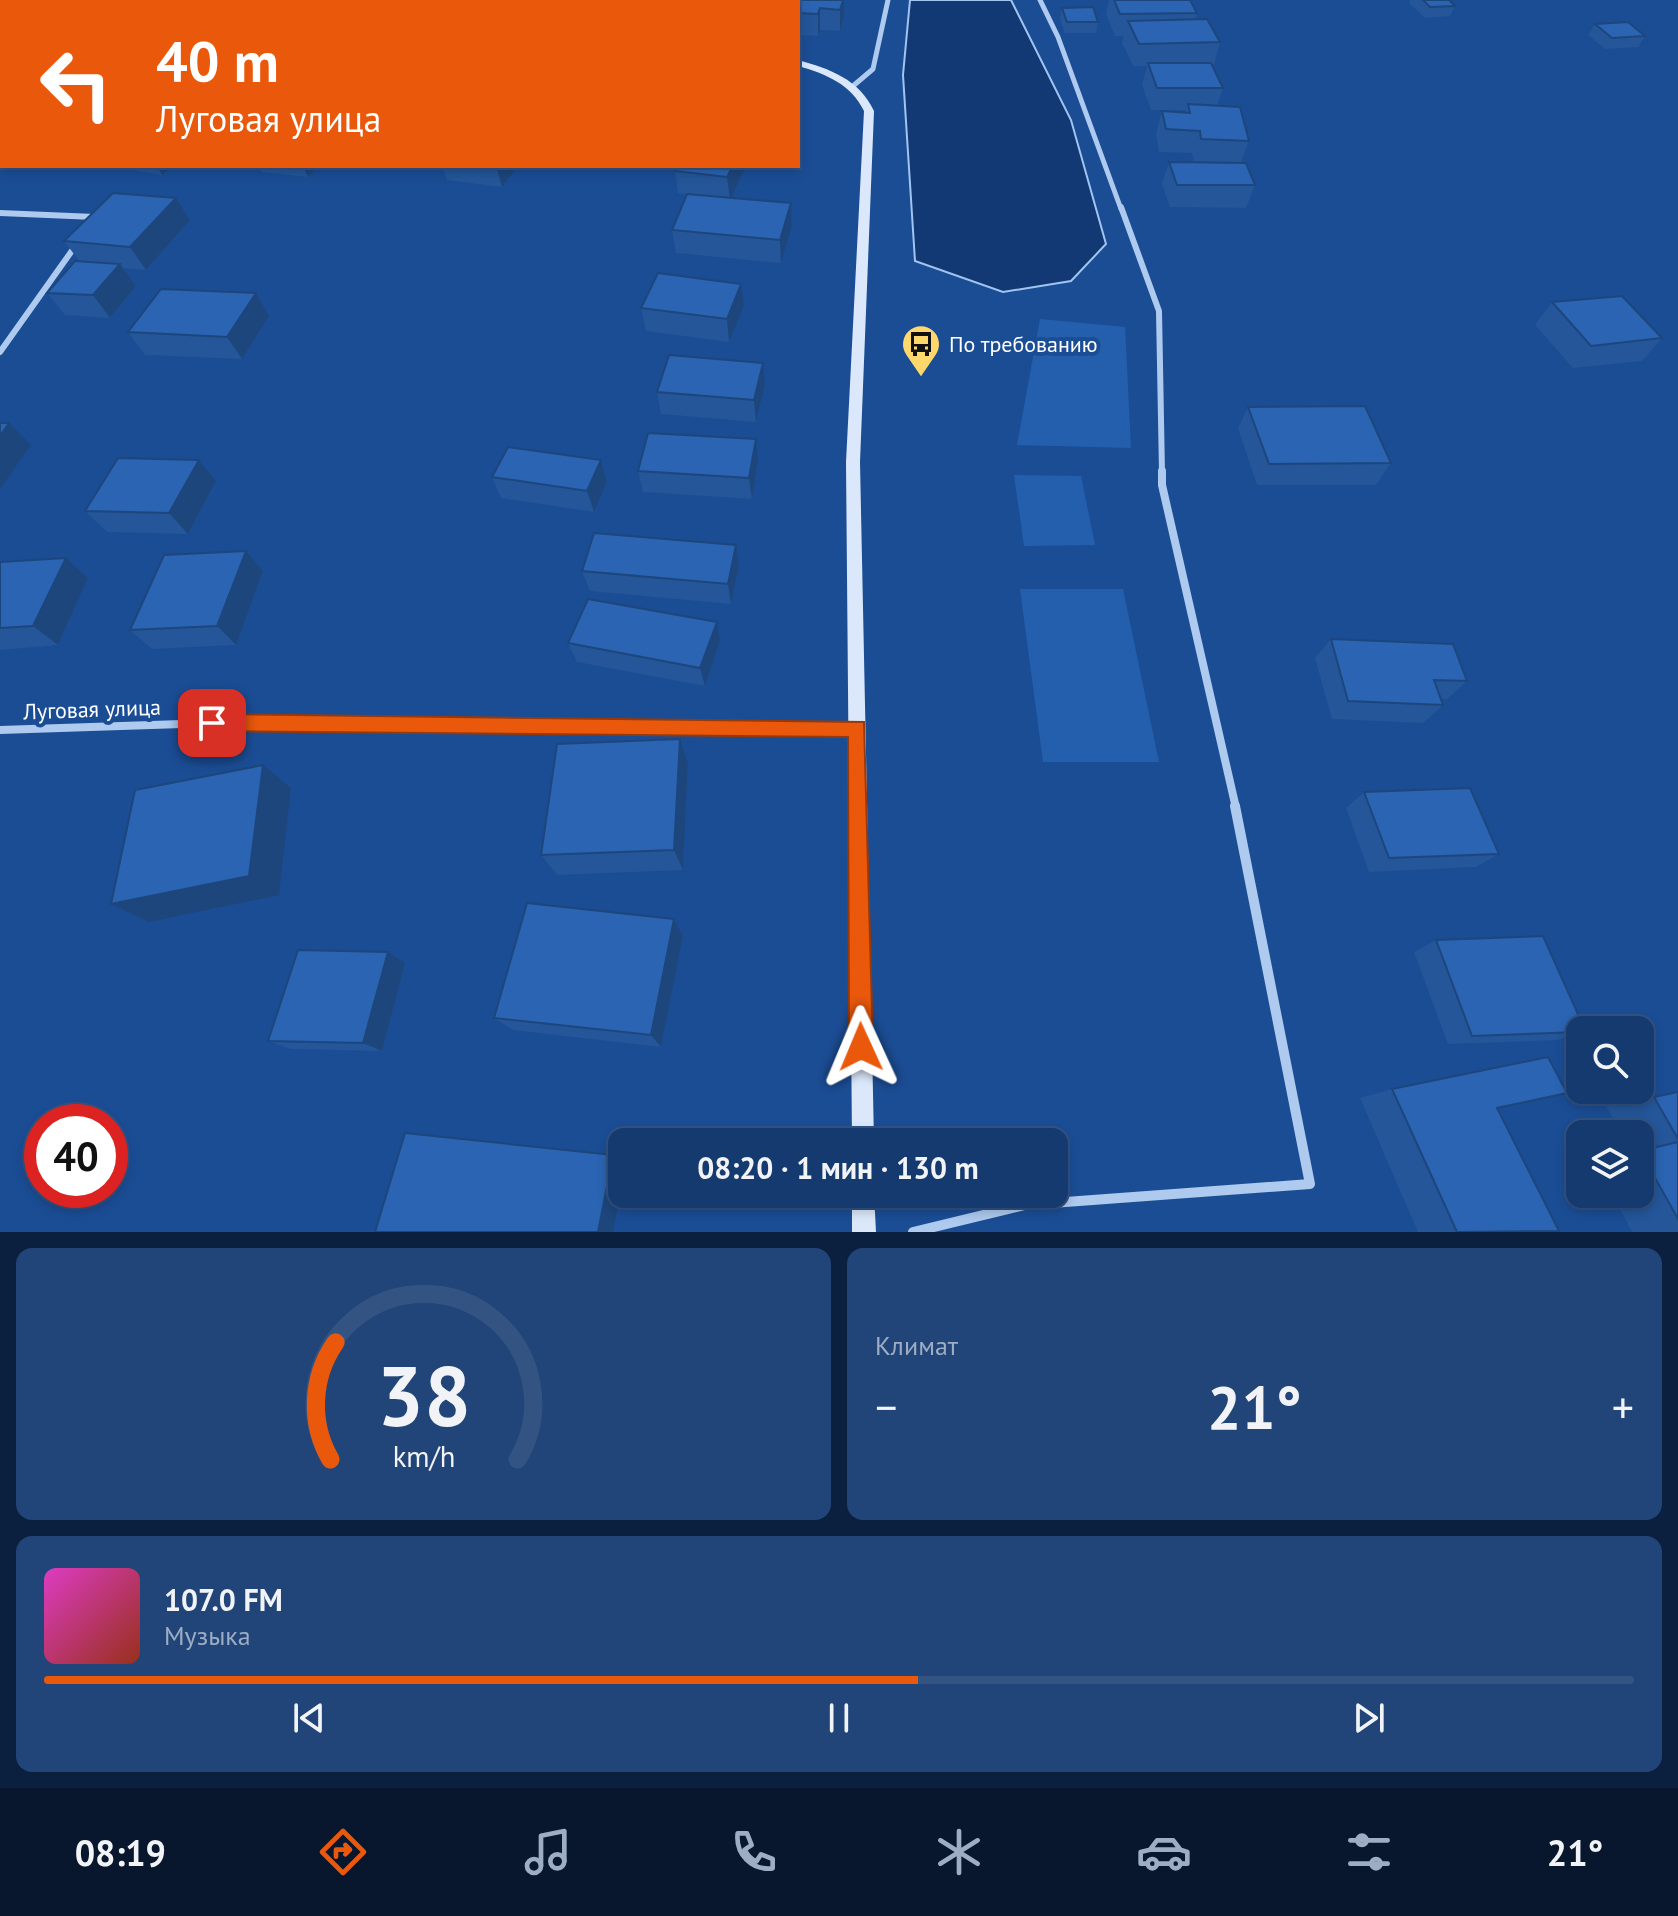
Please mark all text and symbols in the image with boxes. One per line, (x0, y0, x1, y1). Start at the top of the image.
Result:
text: 40 m (156, 25, 279, 97)
icon: left (24, 32, 128, 136)
text: Луговая улица (156, 95, 381, 142)
bus stop icon: По требованию (900, 323, 942, 378)
place label: По требованию (949, 330, 1098, 358)
pin (178, 689, 246, 757)
street label: Луговая улица (22, 693, 161, 725)
icon: arrive (190, 701, 234, 745)
position arrow (819, 1005, 903, 1089)
map controls (1566, 1016, 1654, 1208)
button: search (1566, 1016, 1654, 1104)
speed limit sign: 40 (24, 1104, 128, 1208)
button: layers (1566, 1120, 1654, 1208)
text: 08:20 · 1 мин · 130 m (697, 1148, 979, 1187)
text: Климат (875, 1329, 958, 1362)
text: 38 (376, 1341, 471, 1449)
text: 21° (1207, 1368, 1302, 1446)
text: − (875, 1378, 897, 1435)
text: + (1612, 1378, 1634, 1435)
text: km/h (392, 1438, 455, 1475)
text: 107.0 FM (164, 1580, 283, 1619)
text: Музыка (164, 1619, 251, 1652)
icon: previous (287, 1696, 331, 1740)
icon: pause (817, 1696, 861, 1740)
icon: next (1347, 1696, 1391, 1740)
icon: directions (315, 1824, 371, 1880)
icon: music (520, 1824, 576, 1880)
icon: phone (726, 1824, 782, 1880)
icon: climate (931, 1824, 987, 1880)
icon: car (1136, 1824, 1192, 1880)
icon: filters (1341, 1824, 1397, 1880)
text: 08:19 (75, 1829, 166, 1876)
text: 21° (1547, 1829, 1603, 1876)

